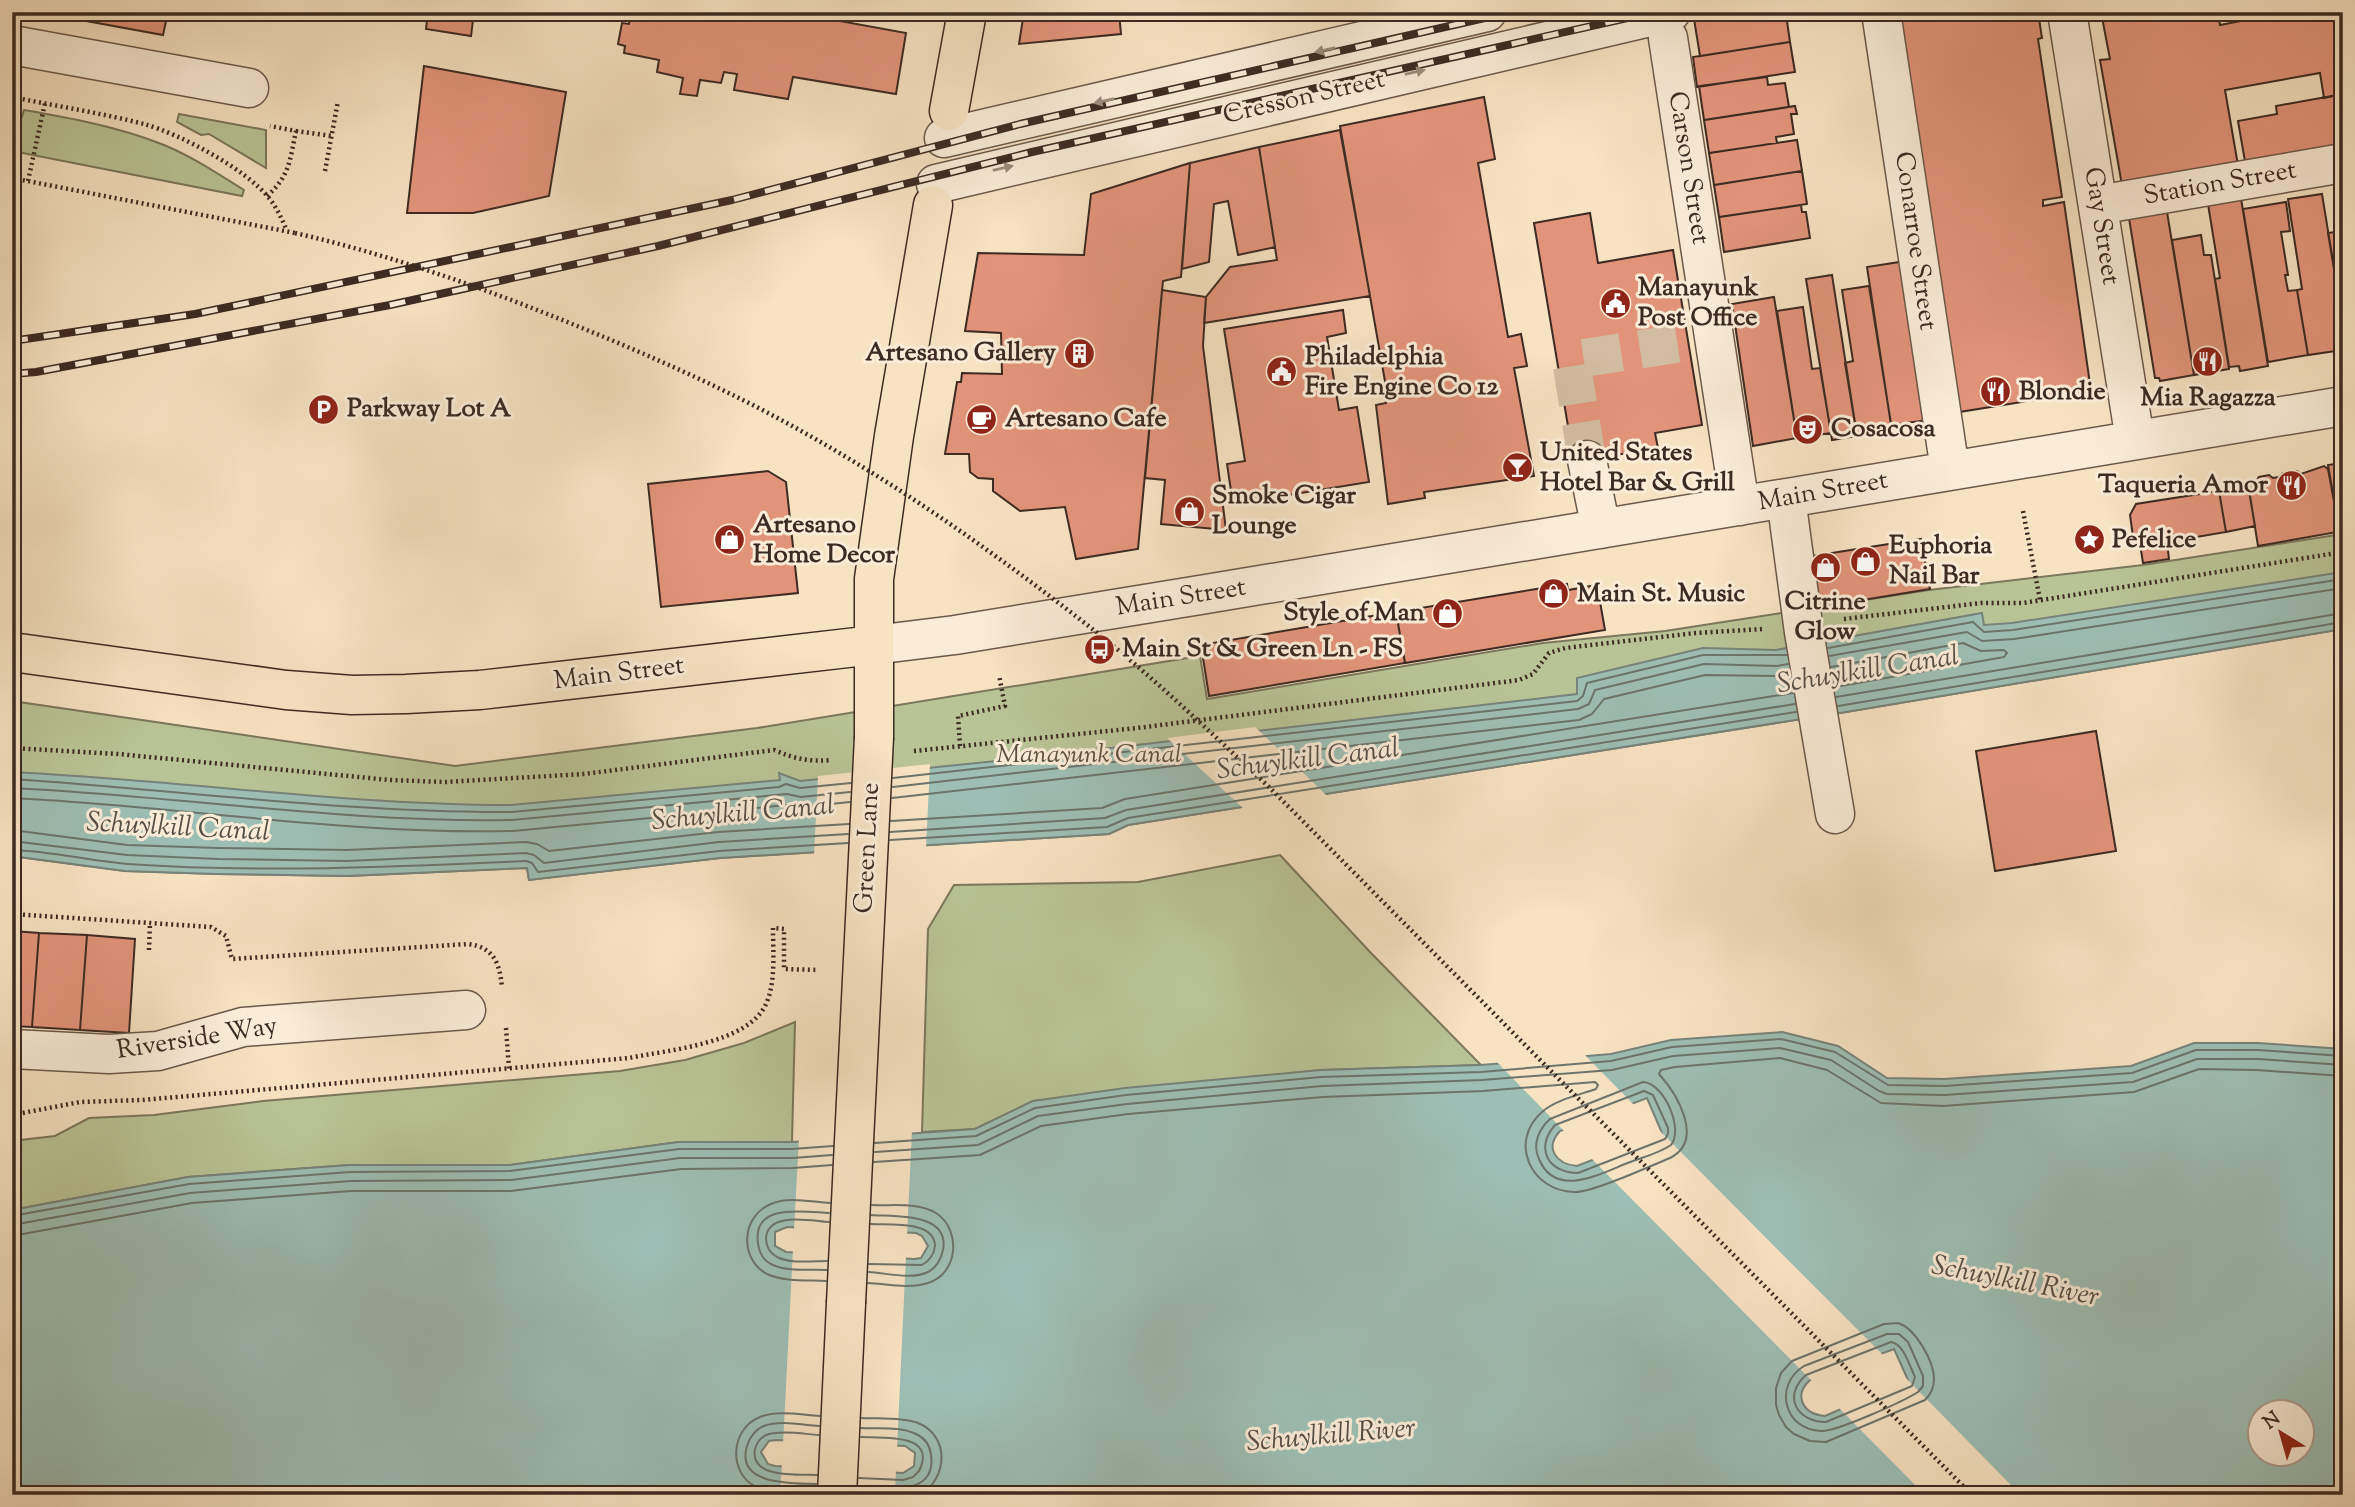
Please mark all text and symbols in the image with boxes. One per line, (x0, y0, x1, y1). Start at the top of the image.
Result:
one-way arrow (1314, 45, 1336, 56)
street label: Cresson Street (1219, 61, 1389, 135)
one-way arrow (1404, 66, 1426, 77)
street label: Carson Street (1658, 89, 1718, 247)
one-way arrow (1093, 96, 1115, 107)
street label: Conarroe Street (1884, 149, 1946, 333)
street label: Station Street (2141, 152, 2299, 216)
one-way arrow (992, 163, 1014, 174)
street label: Gay Street (2073, 165, 2129, 288)
place label: Manayunk Post Office (1638, 270, 1759, 337)
public building icon: Manayunk Post Office (1598, 286, 1632, 320)
place label: Artesano Gallery (865, 335, 1056, 372)
building icon: Artesano Gallery (1062, 336, 1096, 370)
place label: Philadelphia Fire Engine Co 12 (1305, 339, 1499, 406)
restaurant icon: Mia Ragazza (2191, 345, 2225, 379)
public building icon: Philadelphia Fire Engine Co 12 (1265, 355, 1299, 389)
place label: Blondie (2019, 374, 2106, 411)
restaurant icon: Blondie (1979, 375, 2013, 409)
place label: Mia Ragazza (2140, 380, 2276, 417)
place label: Parkway Lot A (347, 391, 512, 428)
parking icon: Parkway Lot A (307, 392, 341, 426)
place label: Artesano Cafe (1005, 401, 1167, 438)
cafe icon: Artesano Cafe (965, 402, 999, 436)
place label: Cosacosa (1831, 411, 1935, 448)
theatre icon: Cosacosa (1791, 412, 1825, 446)
place label: United States Hotel Bar & Grill (1540, 435, 1735, 502)
bar icon: United States Hotel Bar & Grill (1500, 451, 1534, 485)
street label: Main Street (1755, 462, 1891, 522)
place label: Taqueria Amor (2098, 467, 2268, 504)
restaurant icon: Taqueria Amor (2274, 468, 2308, 502)
place label: Smoke Cigar Lounge (1212, 478, 1356, 545)
shop icon: Smoke Cigar Lounge (1172, 494, 1206, 528)
place label: Artesano Home Decor (753, 507, 895, 574)
place label: Pefelice (2112, 522, 2196, 559)
shop icon: Artesano Home Decor (713, 523, 747, 557)
place icon: Pefelice (2072, 523, 2106, 557)
place label: Euphoria Nail Bar (1889, 528, 1992, 595)
shop icon: Euphoria Nail Bar (1849, 544, 1883, 578)
shop icon: Citrine Glow (1808, 550, 1842, 584)
street label: Main Street (1113, 569, 1249, 627)
place label: Main St. Music (1577, 576, 1746, 613)
shop icon: Main St. Music (1537, 577, 1571, 611)
place label: Citrine Glow (1784, 584, 1866, 651)
place label: Style of Man (1283, 595, 1426, 632)
shop icon: Style of Man (1431, 596, 1465, 630)
place label: Main St & Green Ln - FS (1122, 631, 1403, 668)
bus stop icon: Main St & Green Ln - FS (1082, 632, 1116, 666)
water label: Schuylkill Canal (1774, 637, 1962, 705)
street label: Main Street (552, 648, 687, 700)
water label: Schuylkill Canal (1215, 729, 1401, 791)
park label: Manayunk Canal (996, 737, 1182, 774)
street label: Green Lane (846, 782, 890, 914)
water label: Schuylkill Canal (650, 786, 836, 842)
water label: Schuylkill Canal (85, 803, 271, 853)
street label: Riverside Way (114, 1008, 280, 1070)
water label: Schuylkill River (1928, 1246, 2102, 1318)
north arrow (2246, 1398, 2316, 1468)
text: N (2258, 1406, 2286, 1437)
water label: Schuylkill River (1245, 1409, 1417, 1463)

